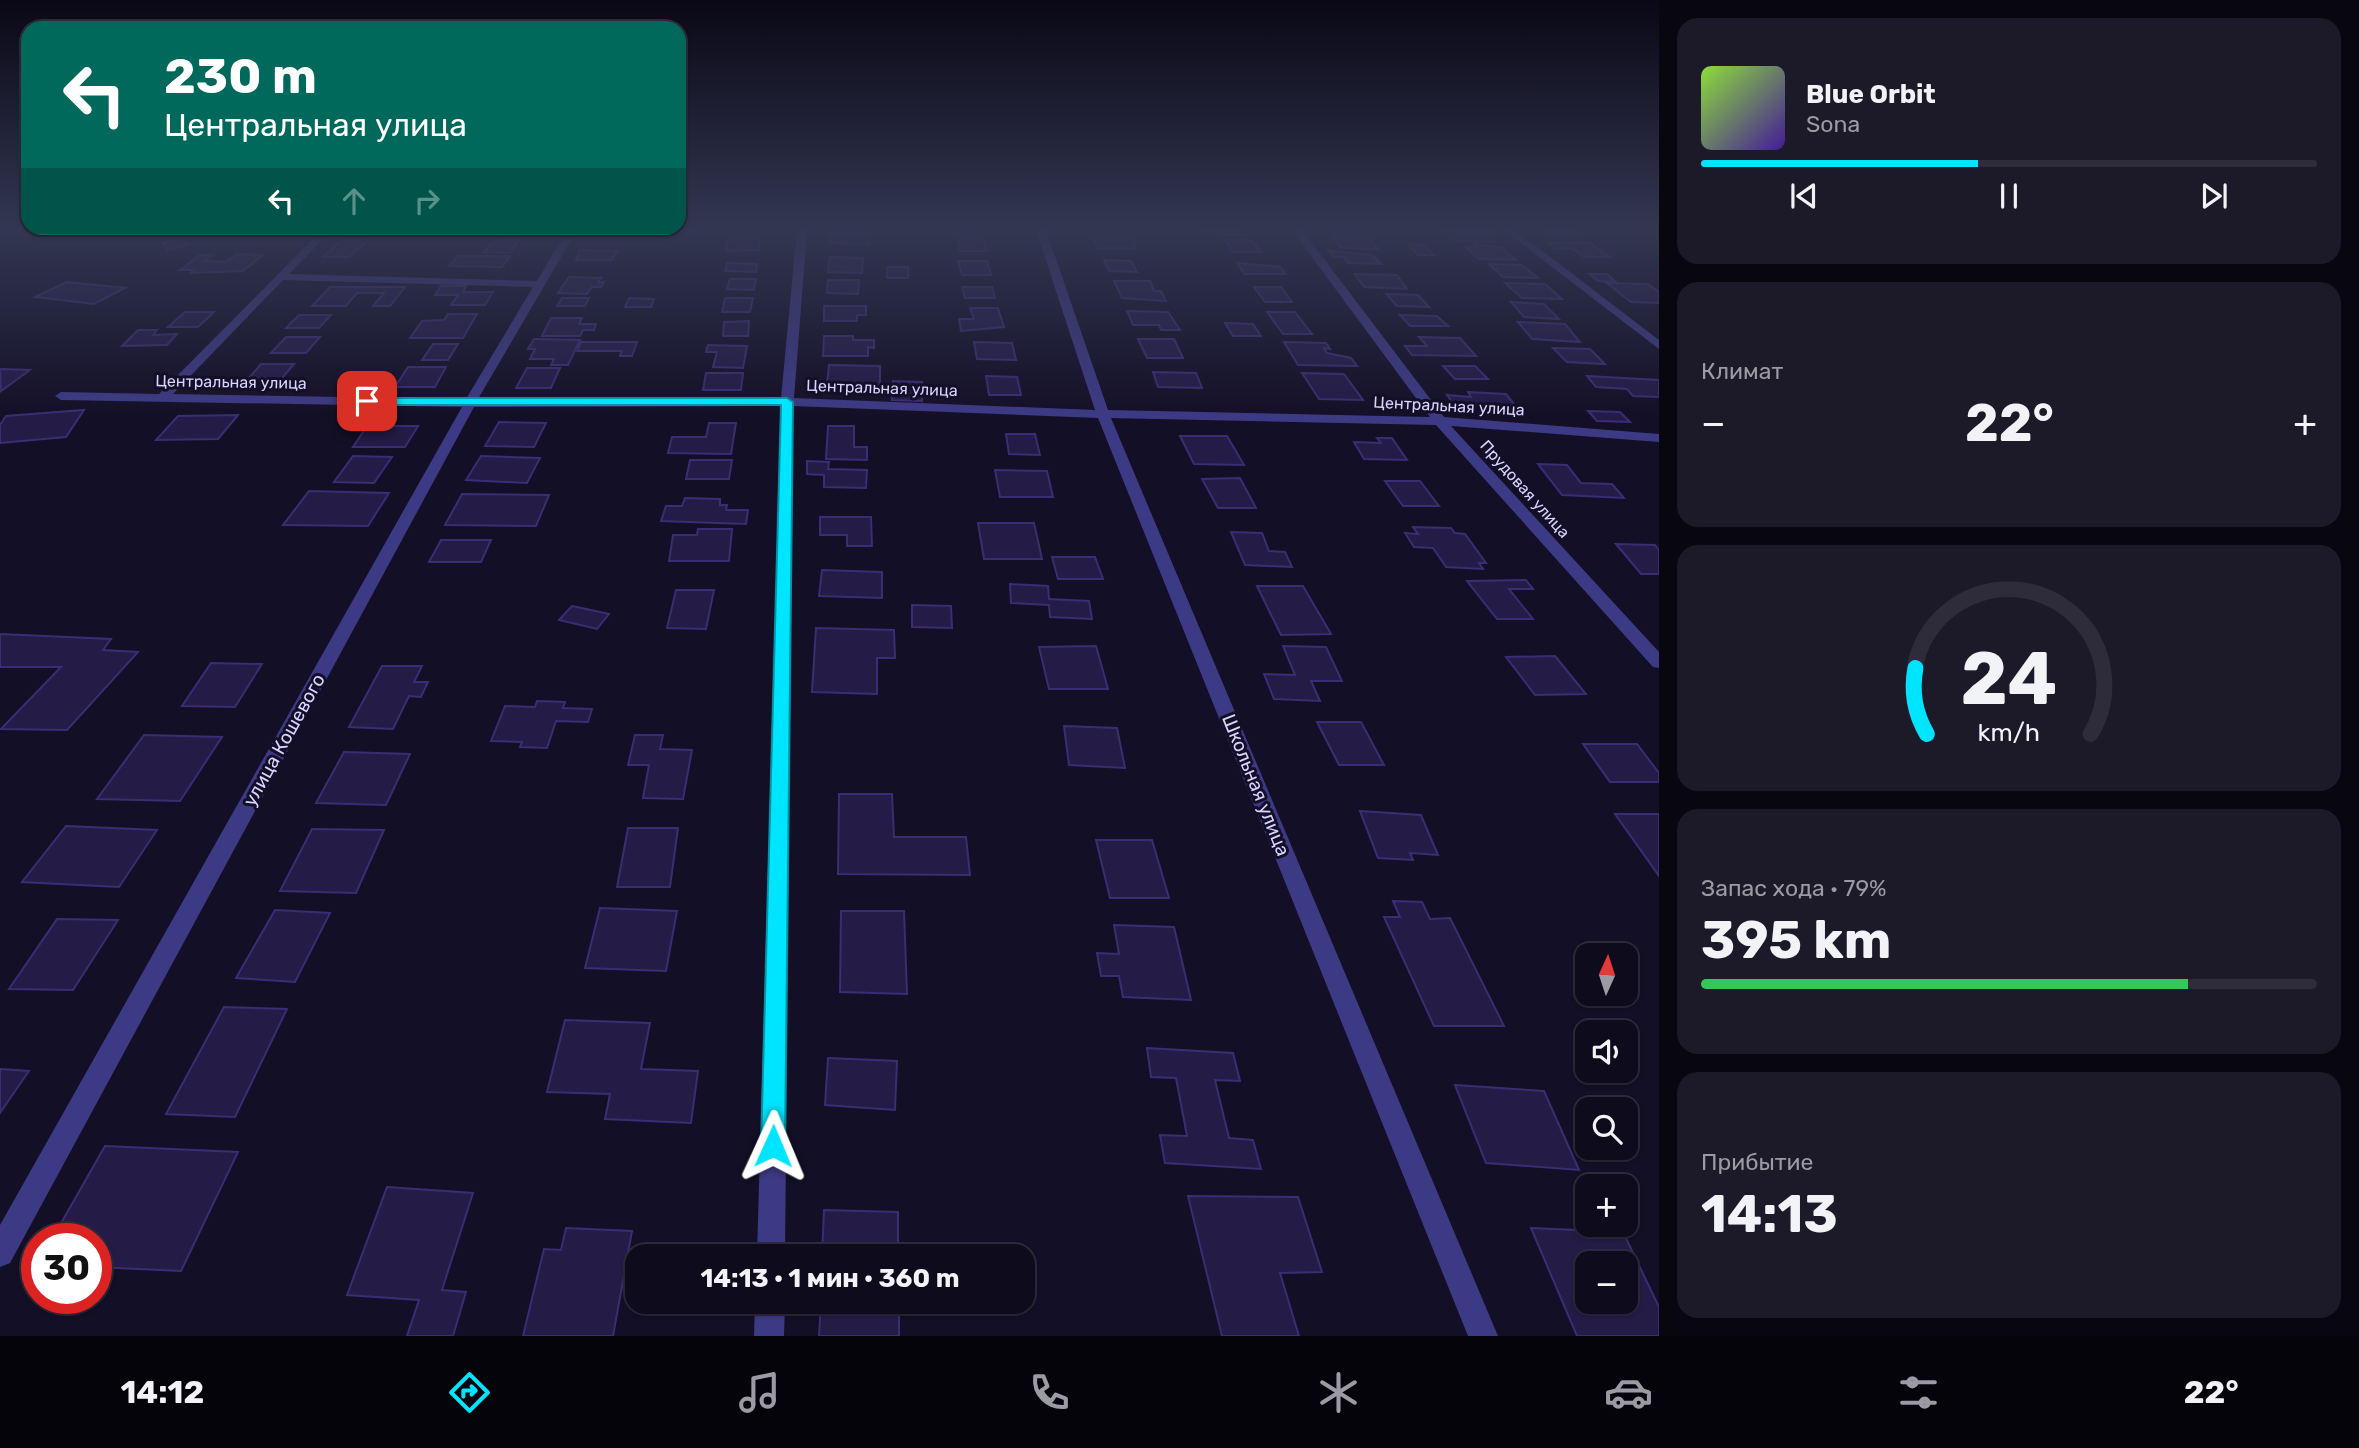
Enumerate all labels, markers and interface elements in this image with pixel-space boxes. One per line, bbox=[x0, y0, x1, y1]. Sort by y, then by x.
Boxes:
text: 230 m bbox=[164, 47, 317, 105]
icon: left bbox=[49, 49, 140, 140]
text: Blue Orbit bbox=[1806, 79, 1936, 110]
text: Центральная улица bbox=[164, 106, 467, 144]
text: Sona bbox=[1806, 110, 1860, 138]
icon: previous bbox=[1785, 177, 1823, 215]
icon: pause bbox=[1990, 177, 2028, 215]
icon: next bbox=[2195, 177, 2233, 215]
icon: left bbox=[262, 182, 300, 220]
icon: ahead bbox=[335, 182, 373, 220]
icon: right bbox=[408, 182, 446, 220]
text: Климат bbox=[1701, 357, 1783, 385]
street label: Центральная улица bbox=[155, 371, 307, 393]
pin bbox=[337, 371, 397, 431]
street label: Центральная улица bbox=[806, 376, 958, 400]
icon: arrive bbox=[348, 382, 386, 420]
text: 22° bbox=[1965, 392, 2054, 454]
street label: Центральная улица bbox=[1373, 393, 1525, 419]
text: − bbox=[1701, 400, 1726, 446]
text: + bbox=[2293, 400, 2317, 446]
street label: Прудовая улица bbox=[1476, 436, 1574, 542]
text: 24 bbox=[1961, 636, 2057, 722]
street label: улица Кошевого bbox=[238, 670, 330, 810]
street label: Школьная улица bbox=[1217, 711, 1295, 859]
text: km/h bbox=[1978, 718, 2040, 747]
text: Запас хода · 79% bbox=[1701, 874, 1887, 902]
text: 395 km bbox=[1701, 909, 1891, 971]
north arrow bbox=[1575, 943, 1638, 1006]
map controls bbox=[1575, 943, 1638, 1314]
button: sound bbox=[1575, 1020, 1638, 1083]
button: search bbox=[1575, 1097, 1638, 1160]
position arrow bbox=[736, 1109, 810, 1183]
text: Прибытие bbox=[1701, 1148, 1813, 1176]
button: + bbox=[1575, 1174, 1638, 1237]
text: 14:13 bbox=[1701, 1183, 1838, 1245]
speed limit sign: 30 bbox=[21, 1223, 112, 1314]
button: − bbox=[1575, 1251, 1638, 1314]
text: 14:13 · 1 мин · 360 m bbox=[700, 1263, 960, 1294]
icon: directions bbox=[445, 1368, 494, 1417]
icon: music bbox=[735, 1368, 784, 1417]
icon: phone bbox=[1025, 1368, 1074, 1417]
icon: climate bbox=[1314, 1368, 1363, 1417]
icon: car bbox=[1604, 1368, 1653, 1417]
icon: filters bbox=[1894, 1368, 1943, 1417]
text: 14:12 bbox=[120, 1373, 204, 1411]
text: 22° bbox=[2184, 1373, 2239, 1411]

